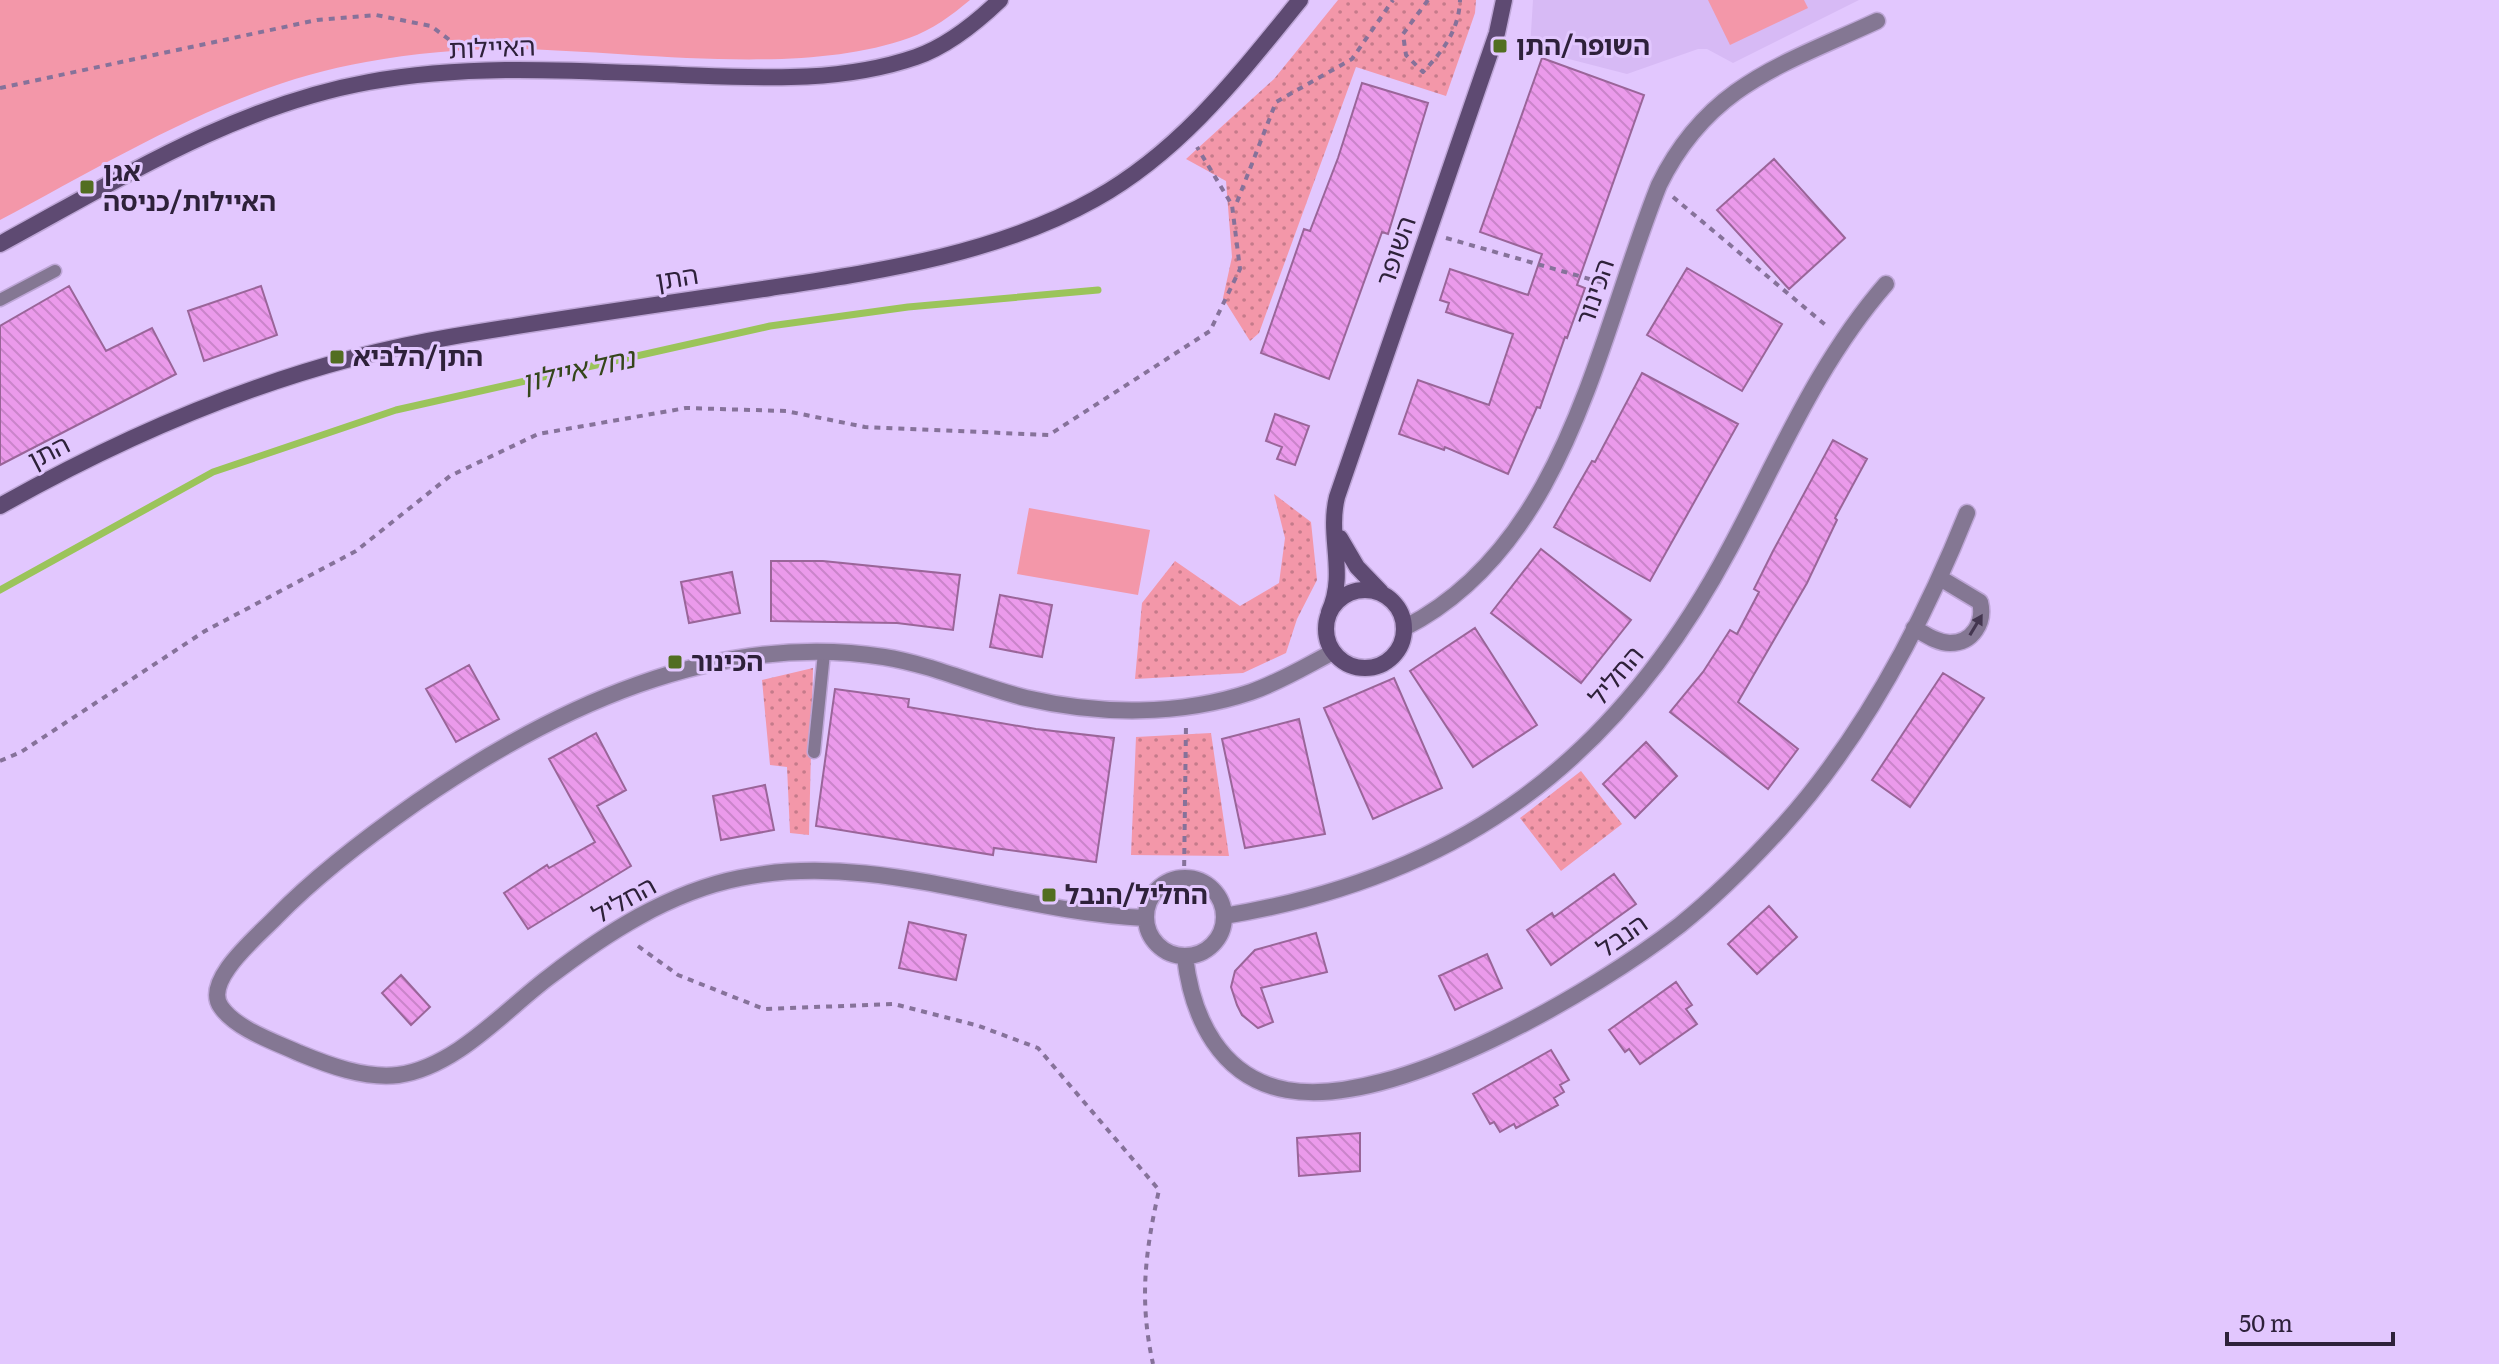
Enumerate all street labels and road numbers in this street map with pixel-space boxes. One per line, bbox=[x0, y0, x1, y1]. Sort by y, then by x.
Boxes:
street label: האיילות bbox=[448, 24, 536, 67]
street label: השופר bbox=[1364, 210, 1424, 290]
street label: התן bbox=[652, 253, 701, 298]
street label: הכינור bbox=[1563, 253, 1622, 330]
street label: התן bbox=[20, 423, 76, 477]
street label: החליל bbox=[1577, 636, 1651, 713]
street label: החליל bbox=[583, 864, 662, 931]
street label: הנבל bbox=[1587, 902, 1654, 966]

